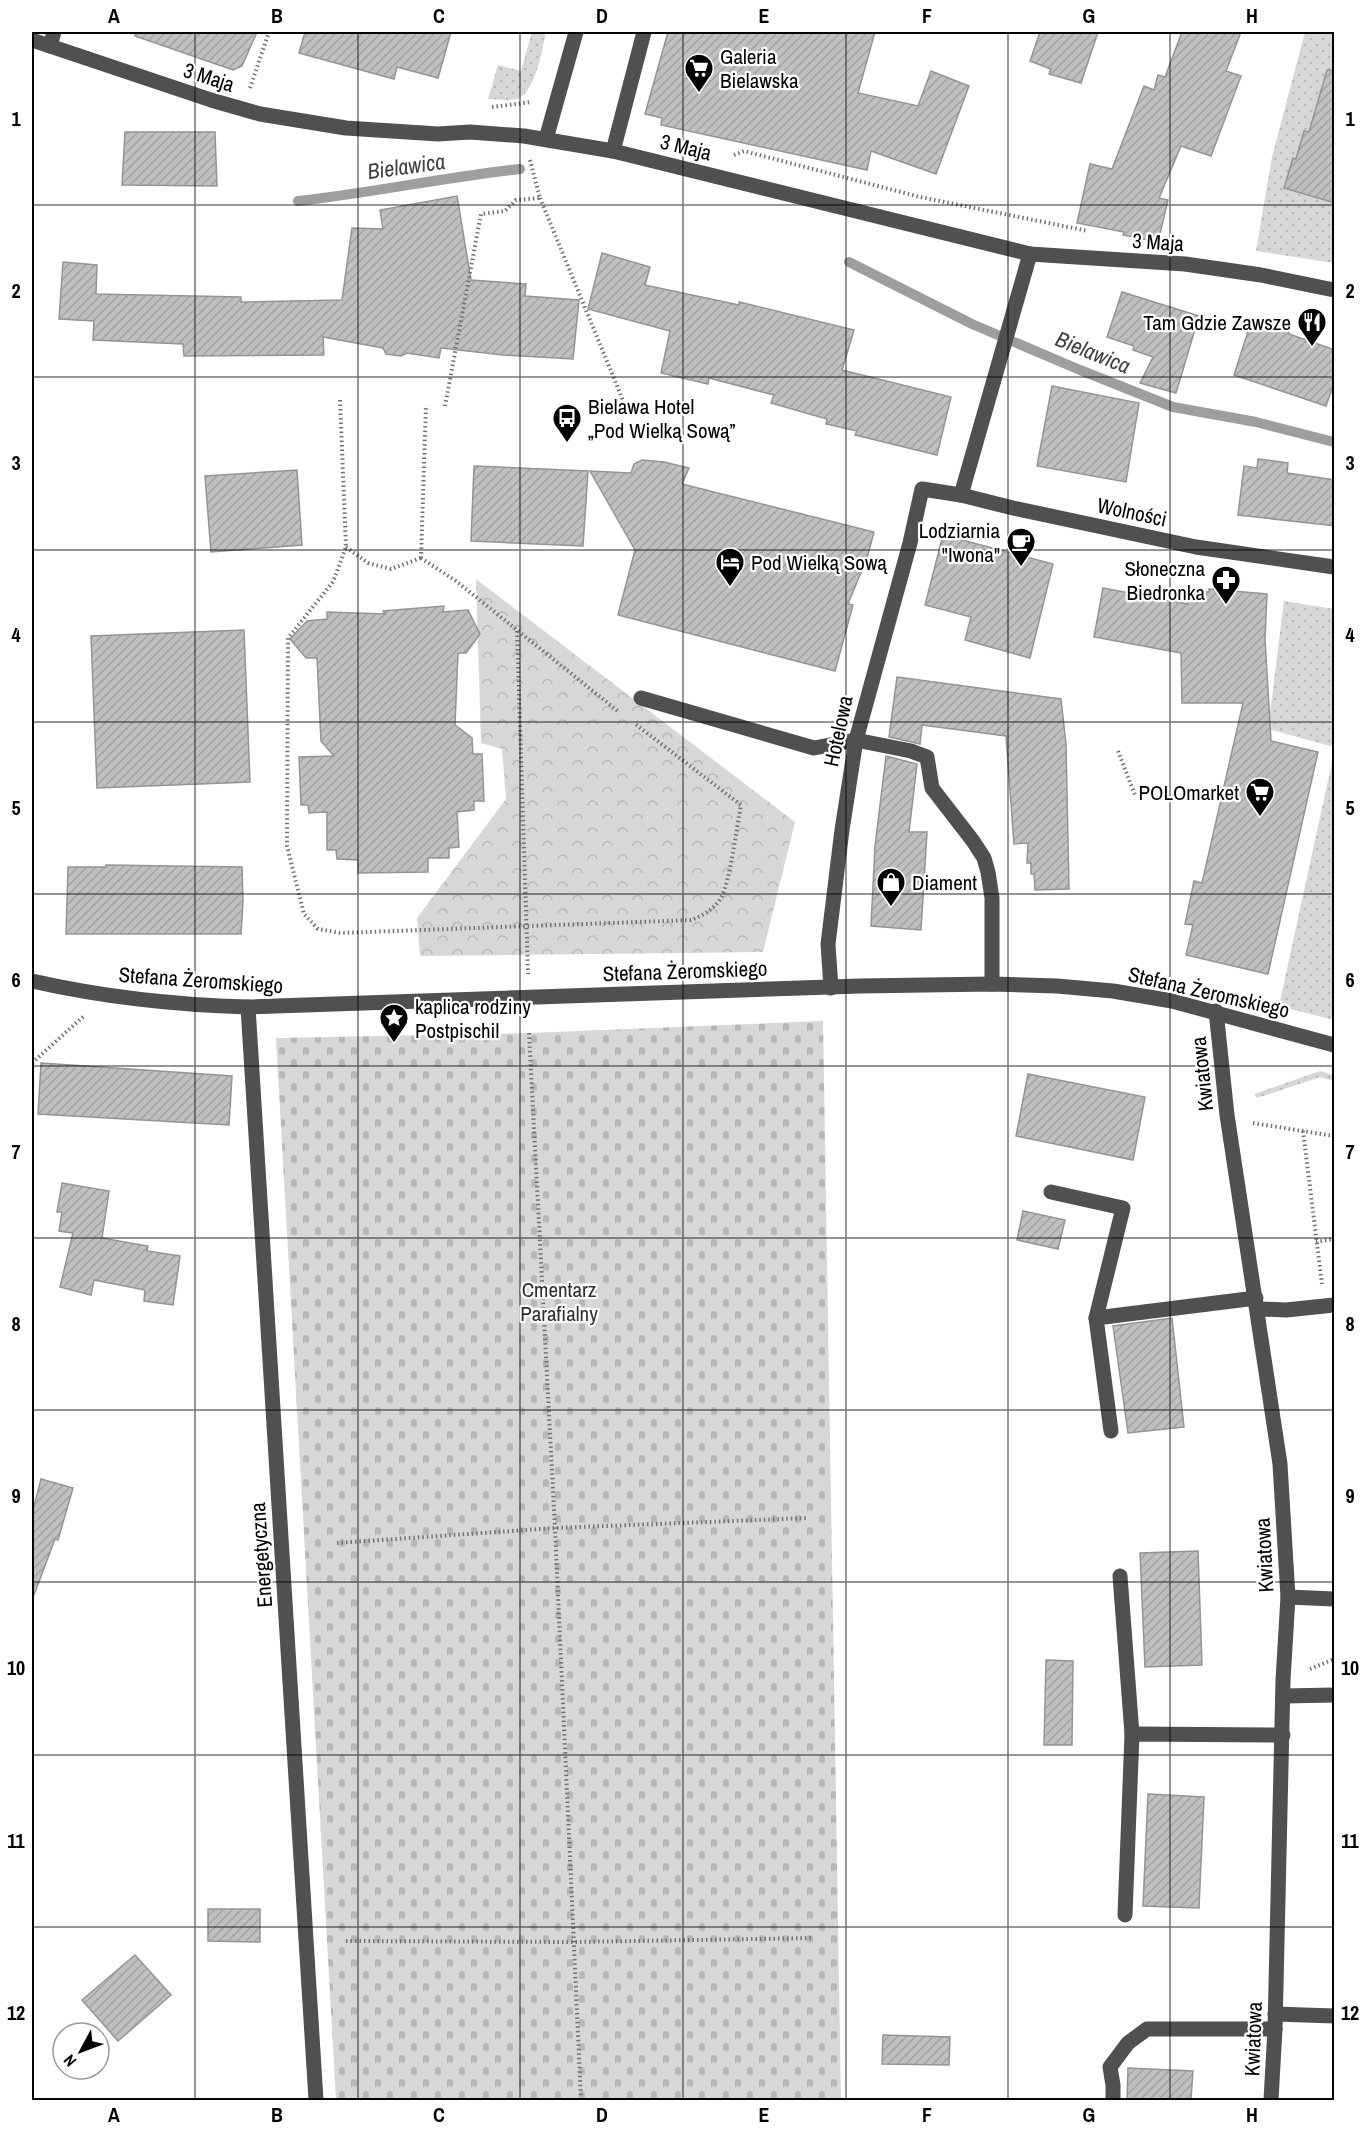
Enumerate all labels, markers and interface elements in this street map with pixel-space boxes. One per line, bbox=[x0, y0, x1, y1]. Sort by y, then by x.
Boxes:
text: A bbox=[108, 2, 120, 29]
text: B bbox=[271, 2, 283, 29]
text: C bbox=[433, 2, 445, 29]
text: D bbox=[596, 2, 608, 29]
text: E bbox=[759, 2, 770, 29]
text: F bbox=[922, 2, 932, 29]
text: G bbox=[1083, 2, 1095, 29]
text: H bbox=[1246, 2, 1258, 29]
place label: Galeria Bielawska bbox=[720, 42, 799, 95]
supermarket icon: Galeria Bielawska bbox=[683, 52, 715, 94]
street label: 3 Maja bbox=[180, 55, 238, 99]
text: 1 bbox=[11, 105, 21, 132]
text: 1 bbox=[1345, 105, 1355, 132]
street label: 3 Maja bbox=[657, 127, 715, 167]
water label: Bielawica bbox=[365, 146, 447, 186]
street label: 3 Maja bbox=[1131, 226, 1185, 258]
text: 2 bbox=[11, 277, 21, 304]
text: 2 bbox=[1345, 277, 1355, 304]
restaurant icon: Tam Gdzie Zawsze bbox=[1296, 306, 1328, 348]
place label: Tam Gdzie Zawsze bbox=[1143, 308, 1291, 337]
water label: Bielawica bbox=[1051, 323, 1135, 381]
place label: Bielawa Hotel „Pod Wielką Sową” bbox=[588, 392, 736, 445]
bus stop icon: Bielawa Hotel „Pod Wielką Sową” bbox=[551, 402, 583, 444]
text: 3 bbox=[11, 449, 21, 476]
text: 3 bbox=[1345, 449, 1355, 476]
street label: Wolności bbox=[1094, 490, 1170, 534]
place label: Lodziarnia "Iwona" bbox=[919, 516, 1000, 569]
cafe icon: Lodziarnia "Iwona" bbox=[1005, 526, 1037, 568]
hotel icon: Pod Wielką Sową bbox=[714, 546, 746, 588]
place label: Pod Wielką Sową bbox=[751, 548, 888, 577]
place label: Słoneczna Biedronka bbox=[1125, 554, 1205, 607]
pharmacy icon: Słoneczna Biedronka bbox=[1210, 564, 1242, 606]
text: 4 bbox=[11, 621, 21, 648]
text: 4 bbox=[1345, 621, 1355, 648]
street label: Hotelowa bbox=[816, 692, 860, 769]
supermarket icon: POLOmarket bbox=[1244, 776, 1276, 818]
place label: POLOmarket bbox=[1139, 778, 1239, 807]
text: 5 bbox=[11, 794, 21, 821]
text: 5 bbox=[1345, 794, 1355, 821]
shop icon: Diament bbox=[875, 866, 907, 908]
place label: Diament bbox=[912, 868, 977, 897]
street label: Stefana Żeromskiego bbox=[602, 954, 768, 988]
street label: Stefana Żeromskiego bbox=[1126, 959, 1292, 1025]
street label: Stefana Żeromskiego bbox=[118, 960, 284, 1000]
text: 6 bbox=[11, 966, 21, 993]
text: 6 bbox=[1345, 966, 1355, 993]
place label: kaplica rodziny Postpischil bbox=[415, 992, 531, 1045]
place icon: kaplica rodziny Postpischil bbox=[378, 1002, 410, 1044]
street label: Kwiatowa bbox=[1184, 1035, 1220, 1113]
text: 7 bbox=[11, 1138, 21, 1165]
text: 7 bbox=[1345, 1138, 1355, 1165]
park label: Cmentarz Parafialny bbox=[520, 1275, 598, 1328]
text: 8 bbox=[11, 1310, 21, 1337]
text: 8 bbox=[1345, 1310, 1355, 1337]
text: 9 bbox=[11, 1482, 21, 1509]
text: 9 bbox=[1345, 1482, 1355, 1509]
street label: Energetyczna bbox=[243, 1501, 279, 1609]
street label: Kwiatowa bbox=[1248, 1517, 1280, 1593]
text: 10 bbox=[7, 1654, 25, 1681]
text: 10 bbox=[1341, 1654, 1359, 1681]
text: 11 bbox=[7, 1827, 26, 1854]
text: 11 bbox=[1341, 1827, 1360, 1854]
text: 12 bbox=[7, 1999, 25, 2026]
text: 12 bbox=[1341, 1999, 1359, 2026]
street label: Kwiatowa bbox=[1237, 2001, 1269, 2077]
north arrow bbox=[51, 2021, 111, 2081]
text: N bbox=[58, 2050, 81, 2072]
text: A bbox=[108, 2101, 120, 2128]
text: B bbox=[271, 2101, 283, 2128]
text: C bbox=[433, 2101, 445, 2128]
text: D bbox=[596, 2101, 608, 2128]
text: E bbox=[759, 2101, 770, 2128]
text: F bbox=[922, 2101, 932, 2128]
text: G bbox=[1083, 2101, 1095, 2128]
text: H bbox=[1246, 2101, 1258, 2128]

